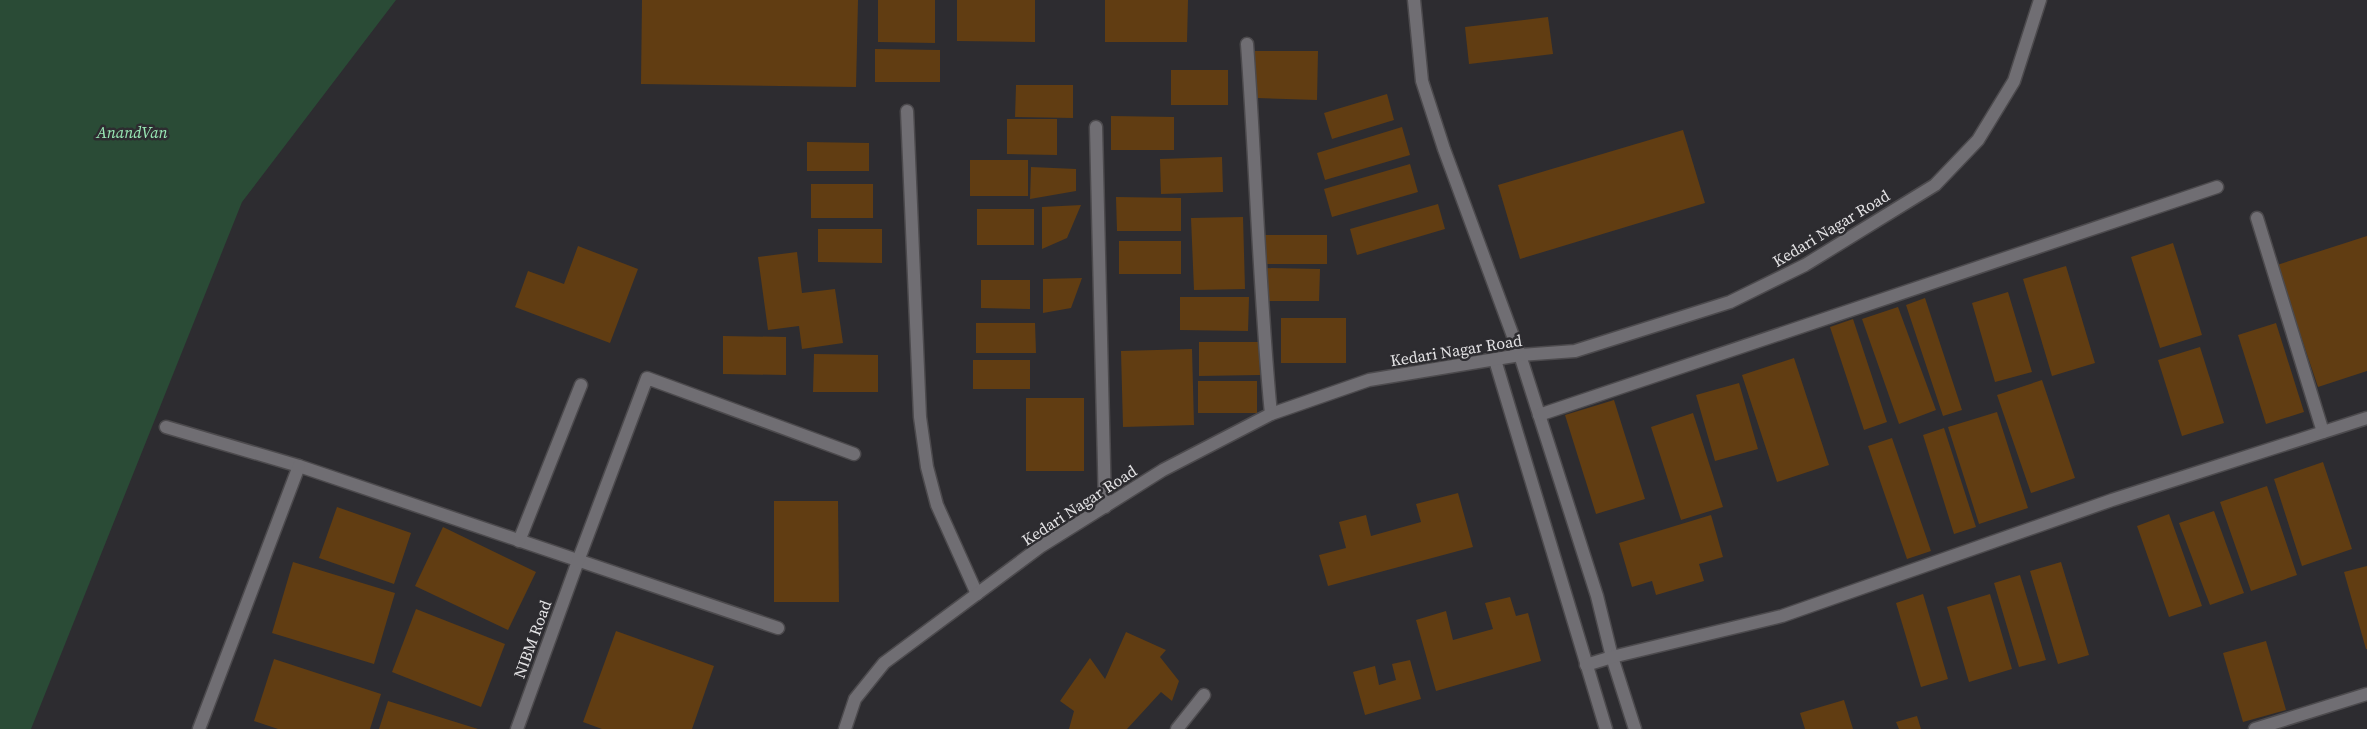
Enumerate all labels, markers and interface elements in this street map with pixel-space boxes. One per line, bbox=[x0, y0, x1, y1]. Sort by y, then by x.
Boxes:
park label: AnandVan bbox=[95, 121, 168, 143]
street label: Kedari Nagar Road bbox=[1768, 184, 1894, 272]
street label: Kedari Nagar Road bbox=[1389, 329, 1523, 371]
street label: Kedari Nagar Road bbox=[1017, 460, 1141, 550]
street label: NIBM Road bbox=[508, 597, 556, 681]

